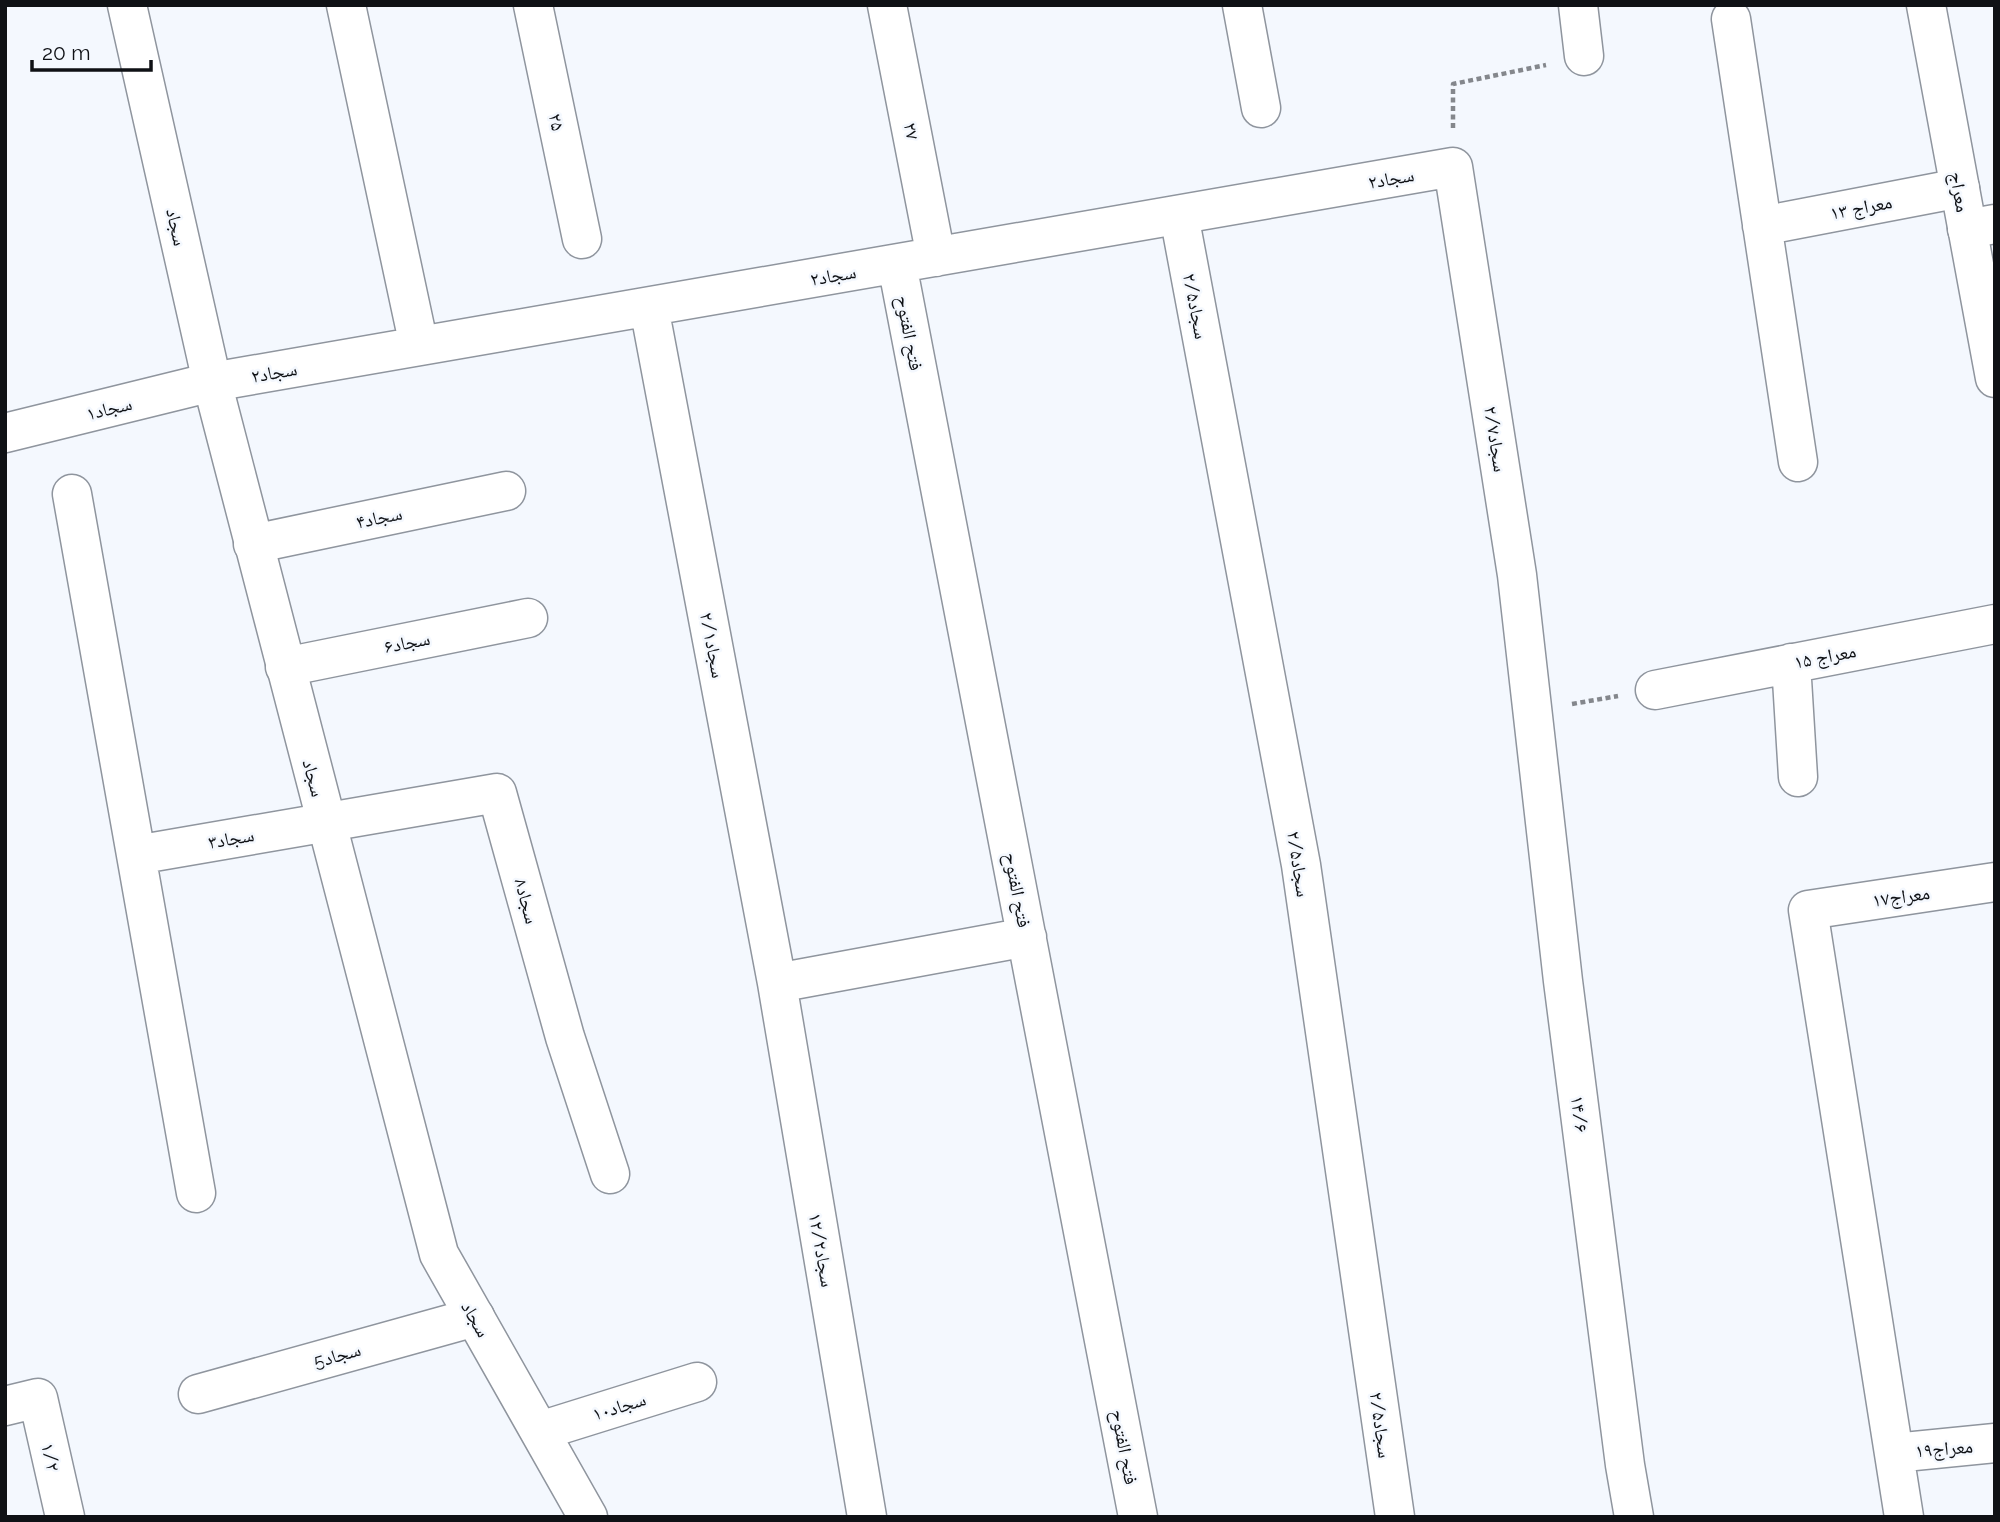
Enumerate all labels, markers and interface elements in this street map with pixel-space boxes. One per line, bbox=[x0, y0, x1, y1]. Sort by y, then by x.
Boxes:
scale bar bbox=[32, 28, 150, 72]
text: 20 m bbox=[42, 40, 90, 65]
street label: ۲۵ bbox=[544, 111, 570, 133]
street label: ۲۷ bbox=[900, 121, 925, 142]
street label: ۲سجاد bbox=[1366, 163, 1416, 193]
street label: معراج bbox=[1945, 170, 1974, 214]
street label: معراج ۱۳ bbox=[1828, 190, 1894, 225]
street label: سجاد bbox=[162, 206, 192, 248]
street label: ۲سجاد bbox=[808, 260, 858, 290]
street label: ۲/۵سجاد bbox=[1179, 271, 1213, 341]
street label: فتح الفتوح bbox=[890, 294, 928, 373]
street label: ۲سجاد bbox=[249, 357, 299, 387]
street label: ۱سجاد bbox=[84, 392, 134, 424]
street label: سجاد۲/۷ bbox=[1480, 404, 1512, 474]
street label: ۴سجاد bbox=[354, 501, 404, 533]
street label: ۲/۱سجاد bbox=[696, 610, 730, 680]
street label: ۶سجاد bbox=[382, 627, 432, 657]
street label: معراج ۱۵ bbox=[1792, 639, 1858, 674]
street label: سجاد bbox=[298, 757, 330, 799]
street label: ۳سجاد bbox=[206, 823, 256, 853]
street label: ۲/۵سجاد bbox=[1283, 829, 1315, 899]
street label: فتح الفتوح bbox=[998, 851, 1036, 930]
street label: ۸سجاد bbox=[510, 876, 544, 926]
street label: معراج۱۷ bbox=[1871, 881, 1931, 912]
street label: ۱۴/۶ bbox=[1567, 1094, 1593, 1134]
street label: ۱۲/۲سجاد bbox=[805, 1211, 839, 1289]
street label: سجاد bbox=[457, 1297, 495, 1341]
street label: 5سجاد bbox=[311, 1338, 363, 1372]
street label: ۱۰سجاد bbox=[590, 1387, 649, 1425]
street label: ۲/۵سجاد bbox=[1365, 1391, 1397, 1459]
street label: فتح الفتوح bbox=[1105, 1408, 1143, 1487]
street label: معراج۱۹ bbox=[1914, 1435, 1974, 1462]
street label: ۱/۲ bbox=[37, 1441, 65, 1473]

